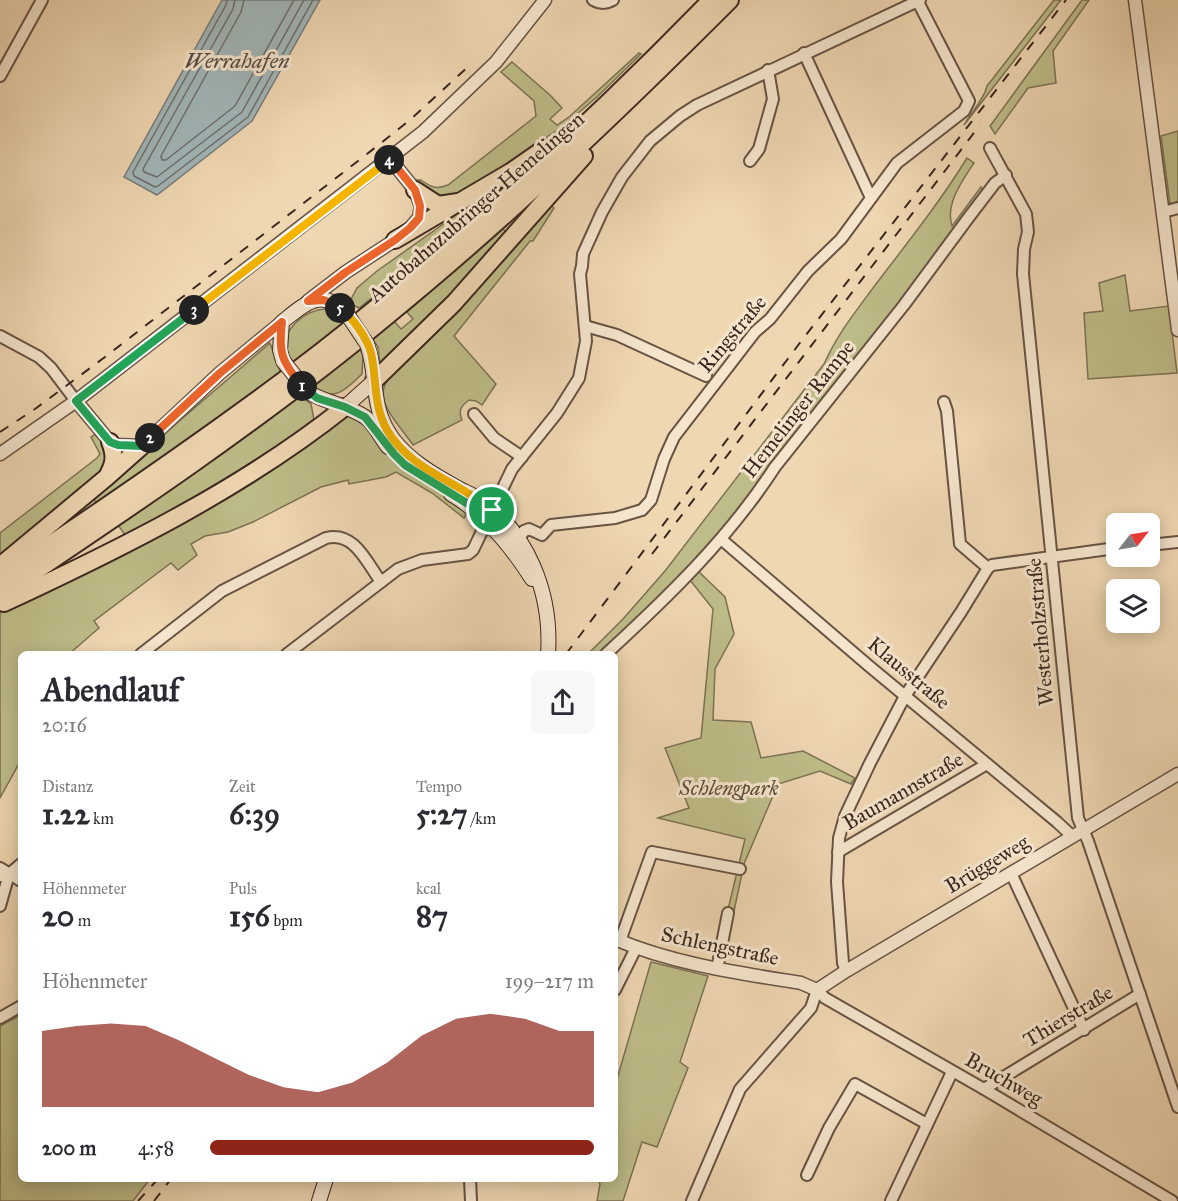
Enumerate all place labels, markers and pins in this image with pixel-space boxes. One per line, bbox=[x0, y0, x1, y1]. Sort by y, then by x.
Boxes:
pin: 4 bbox=[374, 145, 404, 175]
pin: 5 bbox=[325, 293, 355, 323]
pin: 3 bbox=[179, 295, 209, 325]
pin: 1 bbox=[287, 371, 317, 401]
pin: 2 bbox=[135, 423, 165, 453]
pin bbox=[466, 484, 517, 535]

